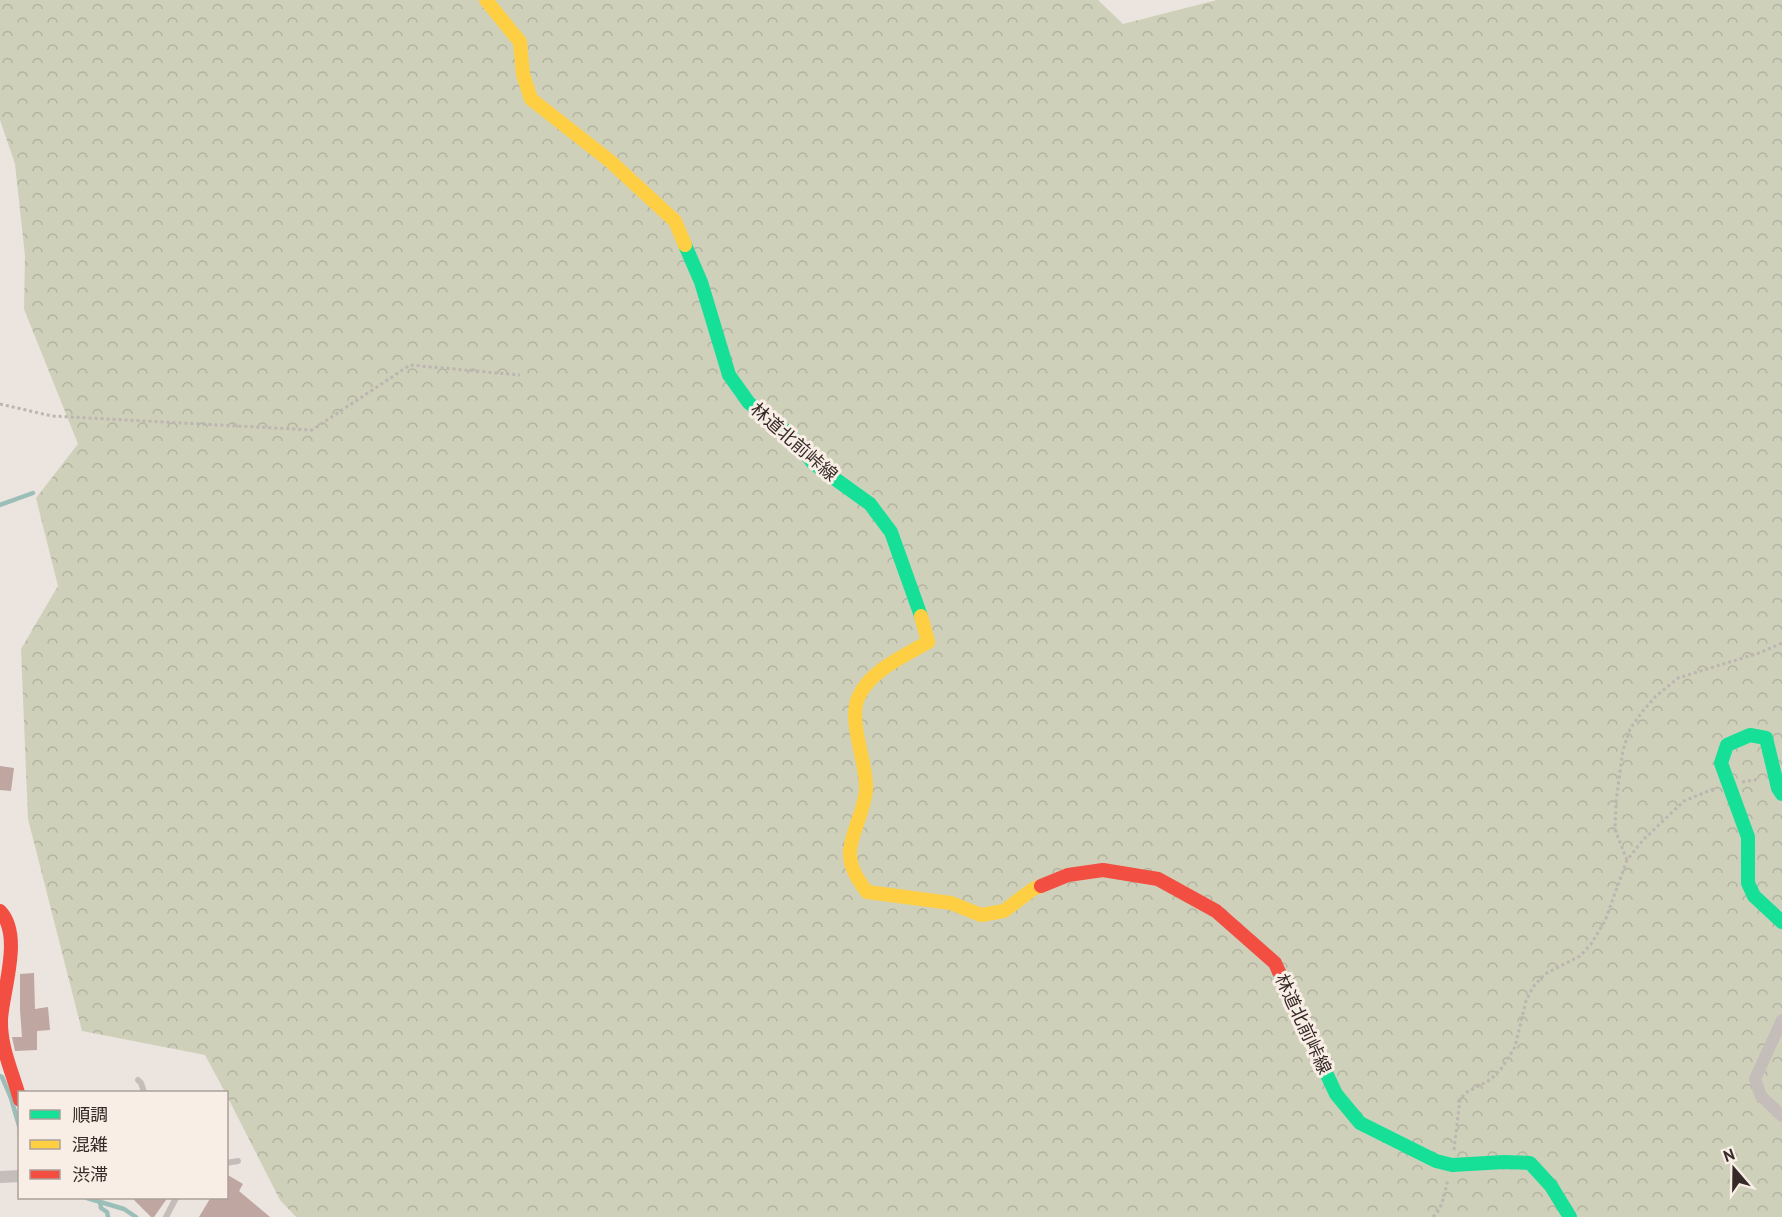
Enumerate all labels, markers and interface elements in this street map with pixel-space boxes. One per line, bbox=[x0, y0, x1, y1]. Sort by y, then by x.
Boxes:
street label: 林道北前峠線 bbox=[746, 398, 843, 486]
street label: 林道北前峠線 bbox=[1270, 970, 1337, 1078]
legend bbox=[18, 1091, 228, 1199]
text: 順調 bbox=[72, 1103, 108, 1126]
text: 混雑 bbox=[72, 1133, 108, 1156]
north arrow bbox=[1704, 1139, 1764, 1199]
text: N bbox=[1721, 1144, 1737, 1166]
text: 渋滞 bbox=[72, 1163, 108, 1186]

